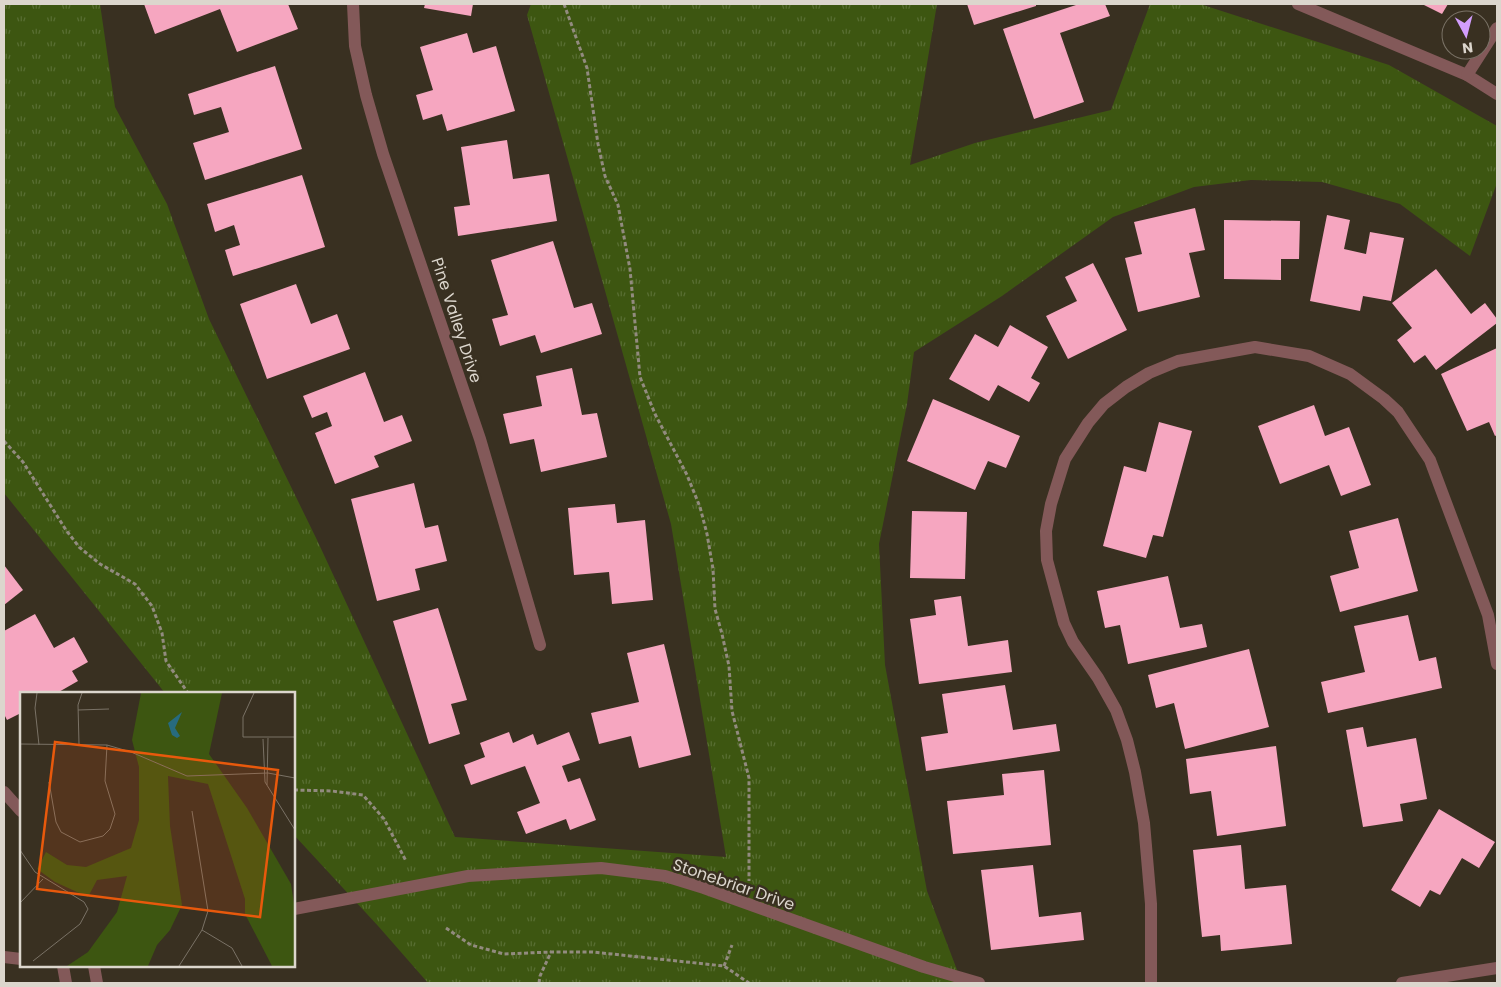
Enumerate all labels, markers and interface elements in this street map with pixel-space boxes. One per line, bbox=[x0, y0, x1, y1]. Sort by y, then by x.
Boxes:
north arrow bbox=[1441, 10, 1491, 60]
text: N bbox=[1461, 37, 1474, 58]
street label: Pine Valley Drive bbox=[425, 255, 488, 386]
inset map bbox=[20, 692, 295, 967]
street label: Stonebriar Drive bbox=[670, 853, 798, 916]

